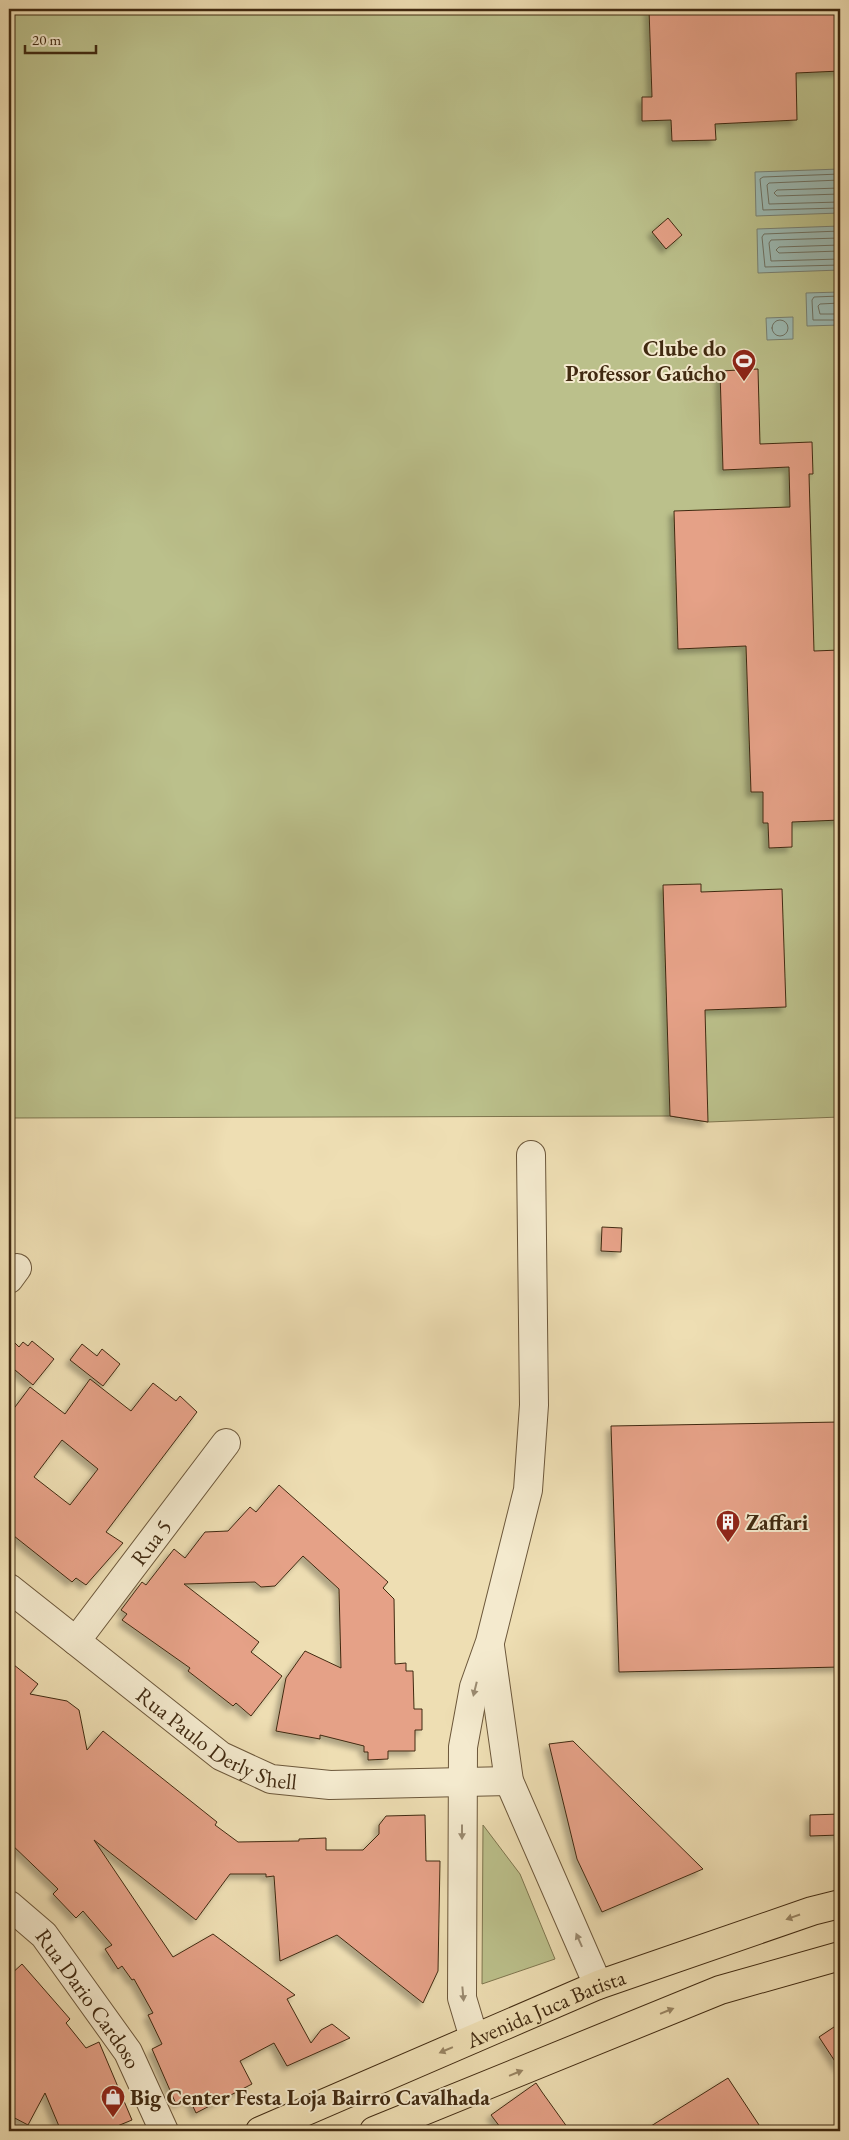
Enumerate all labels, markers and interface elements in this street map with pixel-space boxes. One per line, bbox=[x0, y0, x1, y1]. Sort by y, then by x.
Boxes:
scale bar bbox=[25, 22, 96, 54]
text: 20 m bbox=[32, 30, 61, 49]
place label: Clube do Professor Gaúcho bbox=[565, 334, 726, 388]
sports icon: Clube do Professor Gaúcho bbox=[731, 348, 757, 382]
place label: Zaffari bbox=[746, 1508, 809, 1537]
building icon: Zaffari bbox=[715, 1509, 741, 1543]
street label: Rua 5 bbox=[124, 1513, 178, 1571]
street label: Rua Paulo Derly Shell bbox=[130, 1680, 298, 1796]
one-way arrow bbox=[470, 1681, 478, 1696]
one-way arrow bbox=[458, 1824, 466, 1840]
one-way arrow bbox=[786, 1914, 801, 1921]
street label: Rua Dario Cardoso bbox=[29, 1923, 148, 2073]
one-way arrow bbox=[574, 1933, 582, 1947]
street label: Avenida Juca Batista bbox=[461, 1962, 629, 2055]
one-way arrow bbox=[459, 1987, 467, 2003]
one-way arrow bbox=[659, 2007, 674, 2015]
one-way arrow bbox=[439, 2047, 453, 2055]
one-way arrow bbox=[509, 2068, 523, 2076]
place label: Big Center Festa Loja Bairro Cavalhada bbox=[130, 2083, 490, 2112]
shop icon: Big Center Festa Loja Bairro Cavalhada bbox=[100, 2084, 126, 2118]

